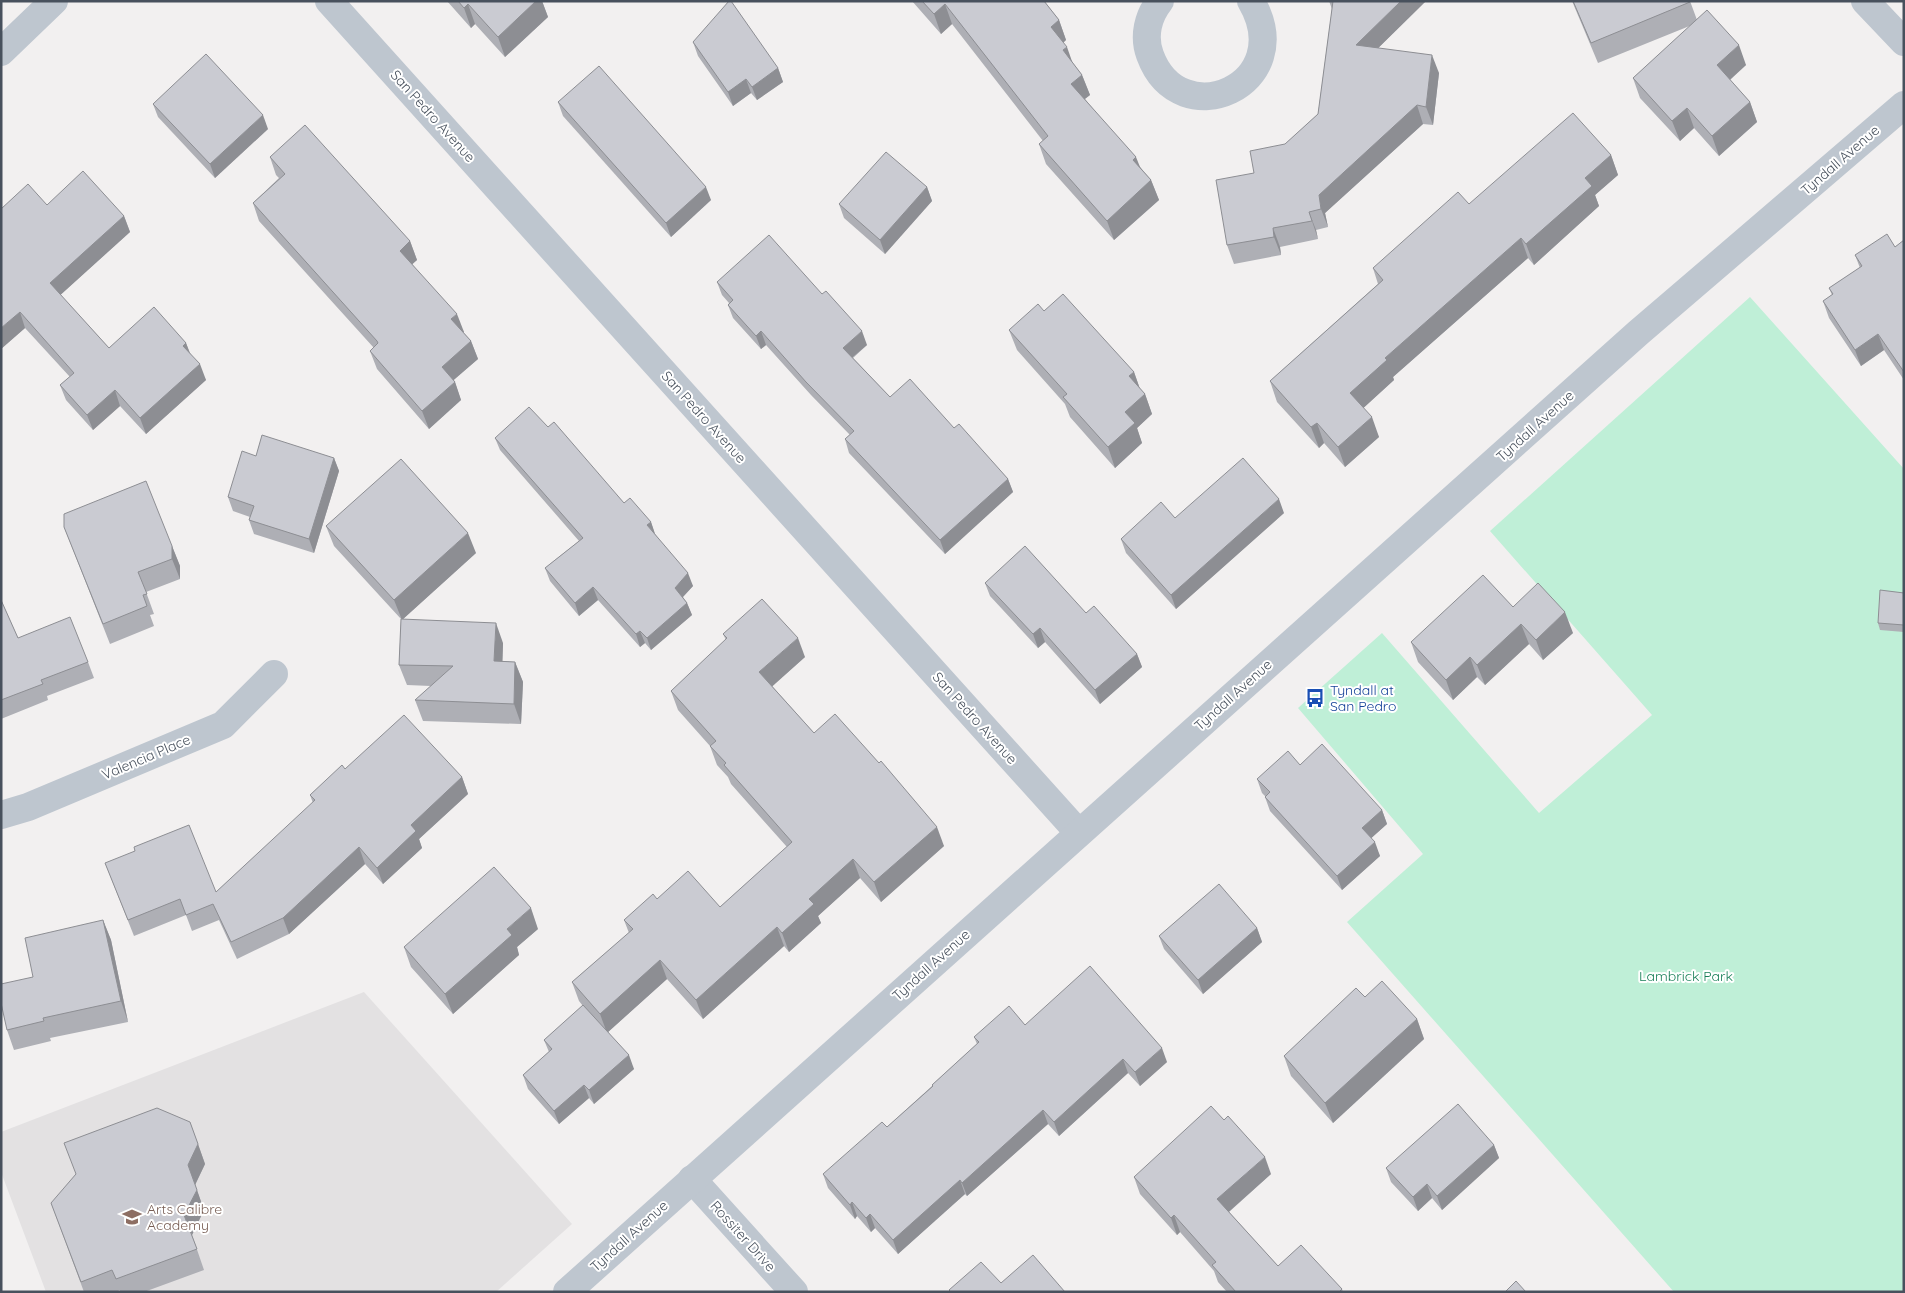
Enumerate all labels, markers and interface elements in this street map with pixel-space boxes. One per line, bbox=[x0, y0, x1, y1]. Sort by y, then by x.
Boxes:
street label: San Pedro Avenue bbox=[387, 66, 479, 166]
street label: Tyndall Avenue bbox=[1797, 121, 1883, 199]
street label: San Pedro Avenue bbox=[658, 367, 750, 467]
street label: Tyndall Avenue bbox=[1492, 386, 1578, 466]
street label: Tyndall Avenue bbox=[1190, 655, 1276, 735]
street label: San Pedro Avenue bbox=[929, 668, 1021, 768]
place label: Tyndall at San Pedro bbox=[1330, 681, 1396, 715]
bus stop icon: Tyndall at San Pedro bbox=[1304, 687, 1326, 709]
street label: Valencia Place bbox=[99, 730, 193, 784]
street label: Tyndall Avenue bbox=[888, 925, 974, 1005]
park label: Lambrick Park bbox=[1639, 967, 1733, 985]
street label: Tyndall Avenue bbox=[586, 1196, 672, 1276]
street label: Rossiter Drive bbox=[706, 1197, 780, 1275]
place label: Arts Calibre Academy bbox=[147, 1200, 222, 1234]
school or university icon: Arts Calibre Academy bbox=[121, 1206, 143, 1228]

